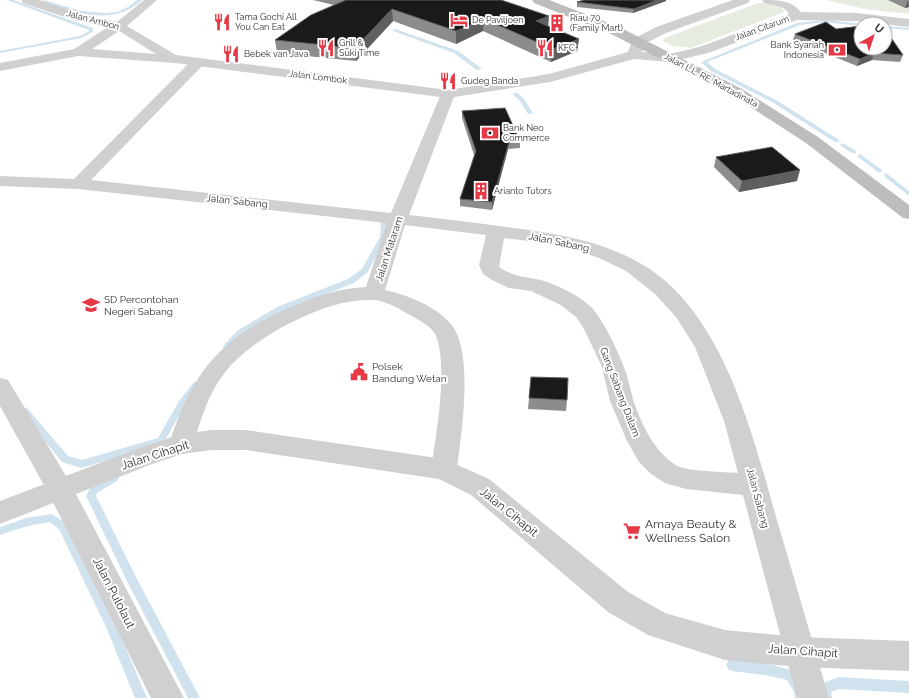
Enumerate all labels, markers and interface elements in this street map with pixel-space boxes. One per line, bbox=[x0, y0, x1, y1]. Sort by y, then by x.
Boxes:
street label: Jalan Ambon bbox=[65, 8, 121, 32]
hotel icon: De Paviljoen bbox=[449, 10, 469, 30]
restaurant icon: Tama Gochi All You Can Eat bbox=[212, 12, 232, 32]
place label: Tama Gochi All You Can Eat bbox=[235, 12, 297, 32]
building icon: Riau 70 (Family Mart) bbox=[547, 13, 567, 33]
place label: Riau 70 (Family Mart) bbox=[570, 13, 623, 33]
street label: Jalan Citarum bbox=[734, 14, 790, 42]
place label: De Paviljoen bbox=[472, 15, 523, 25]
north arrow bbox=[853, 16, 893, 56]
text: U bbox=[872, 21, 886, 36]
restaurant icon: Grill & Suki Time bbox=[316, 38, 336, 58]
place label: Grill & Suki Time bbox=[339, 38, 380, 58]
restaurant icon: KFC bbox=[535, 38, 555, 58]
place label: Bank Syariah Indonesia bbox=[771, 40, 824, 60]
bank icon: Bank Syariah Indonesia bbox=[827, 40, 847, 60]
place label: KFC bbox=[558, 43, 575, 53]
restaurant icon: Bebek van Java bbox=[221, 44, 241, 64]
place label: Bebek van Java bbox=[244, 49, 309, 59]
street label: Jalan L.L. RE. Martadinata bbox=[662, 51, 760, 109]
street label: Jalan Lombok bbox=[288, 68, 348, 86]
restaurant icon: Gudeg Banda bbox=[438, 71, 458, 91]
place label: Gudeg Banda bbox=[461, 76, 518, 86]
bank icon: Bank Neo Commerce bbox=[480, 123, 500, 143]
place label: Bank Neo Commerce bbox=[503, 123, 550, 143]
building icon: Arianto Tutors bbox=[471, 181, 491, 201]
place label: Arianto Tutors bbox=[494, 186, 552, 196]
street label: Jalan Sabang bbox=[206, 192, 268, 210]
street label: Jalan Mataram bbox=[373, 215, 405, 283]
street label: Jalan Sabang bbox=[528, 230, 590, 254]
place label: SD Percontohan Negeri Sabang bbox=[104, 294, 179, 317]
school or university icon: SD Percontohan Negeri Sabang bbox=[81, 295, 101, 315]
street label: Gang Sabang Dalam bbox=[598, 346, 642, 438]
place label: Polsek Bandung Wetan bbox=[372, 361, 447, 384]
public building icon: Polsek Bandung Wetan bbox=[349, 362, 369, 382]
street label: Jalan Cihapit bbox=[119, 437, 191, 473]
street label: Jalan Sabang bbox=[745, 467, 771, 529]
street label: Jalan Cihapit bbox=[477, 484, 541, 540]
place label: Amaya Beauty & Wellness Salon bbox=[645, 517, 736, 545]
supermarket icon: Amaya Beauty & Wellness Salon bbox=[622, 521, 642, 541]
street label: Jalan Pulolaut bbox=[90, 555, 138, 631]
street label: Jalan Cihapit bbox=[767, 642, 839, 660]

